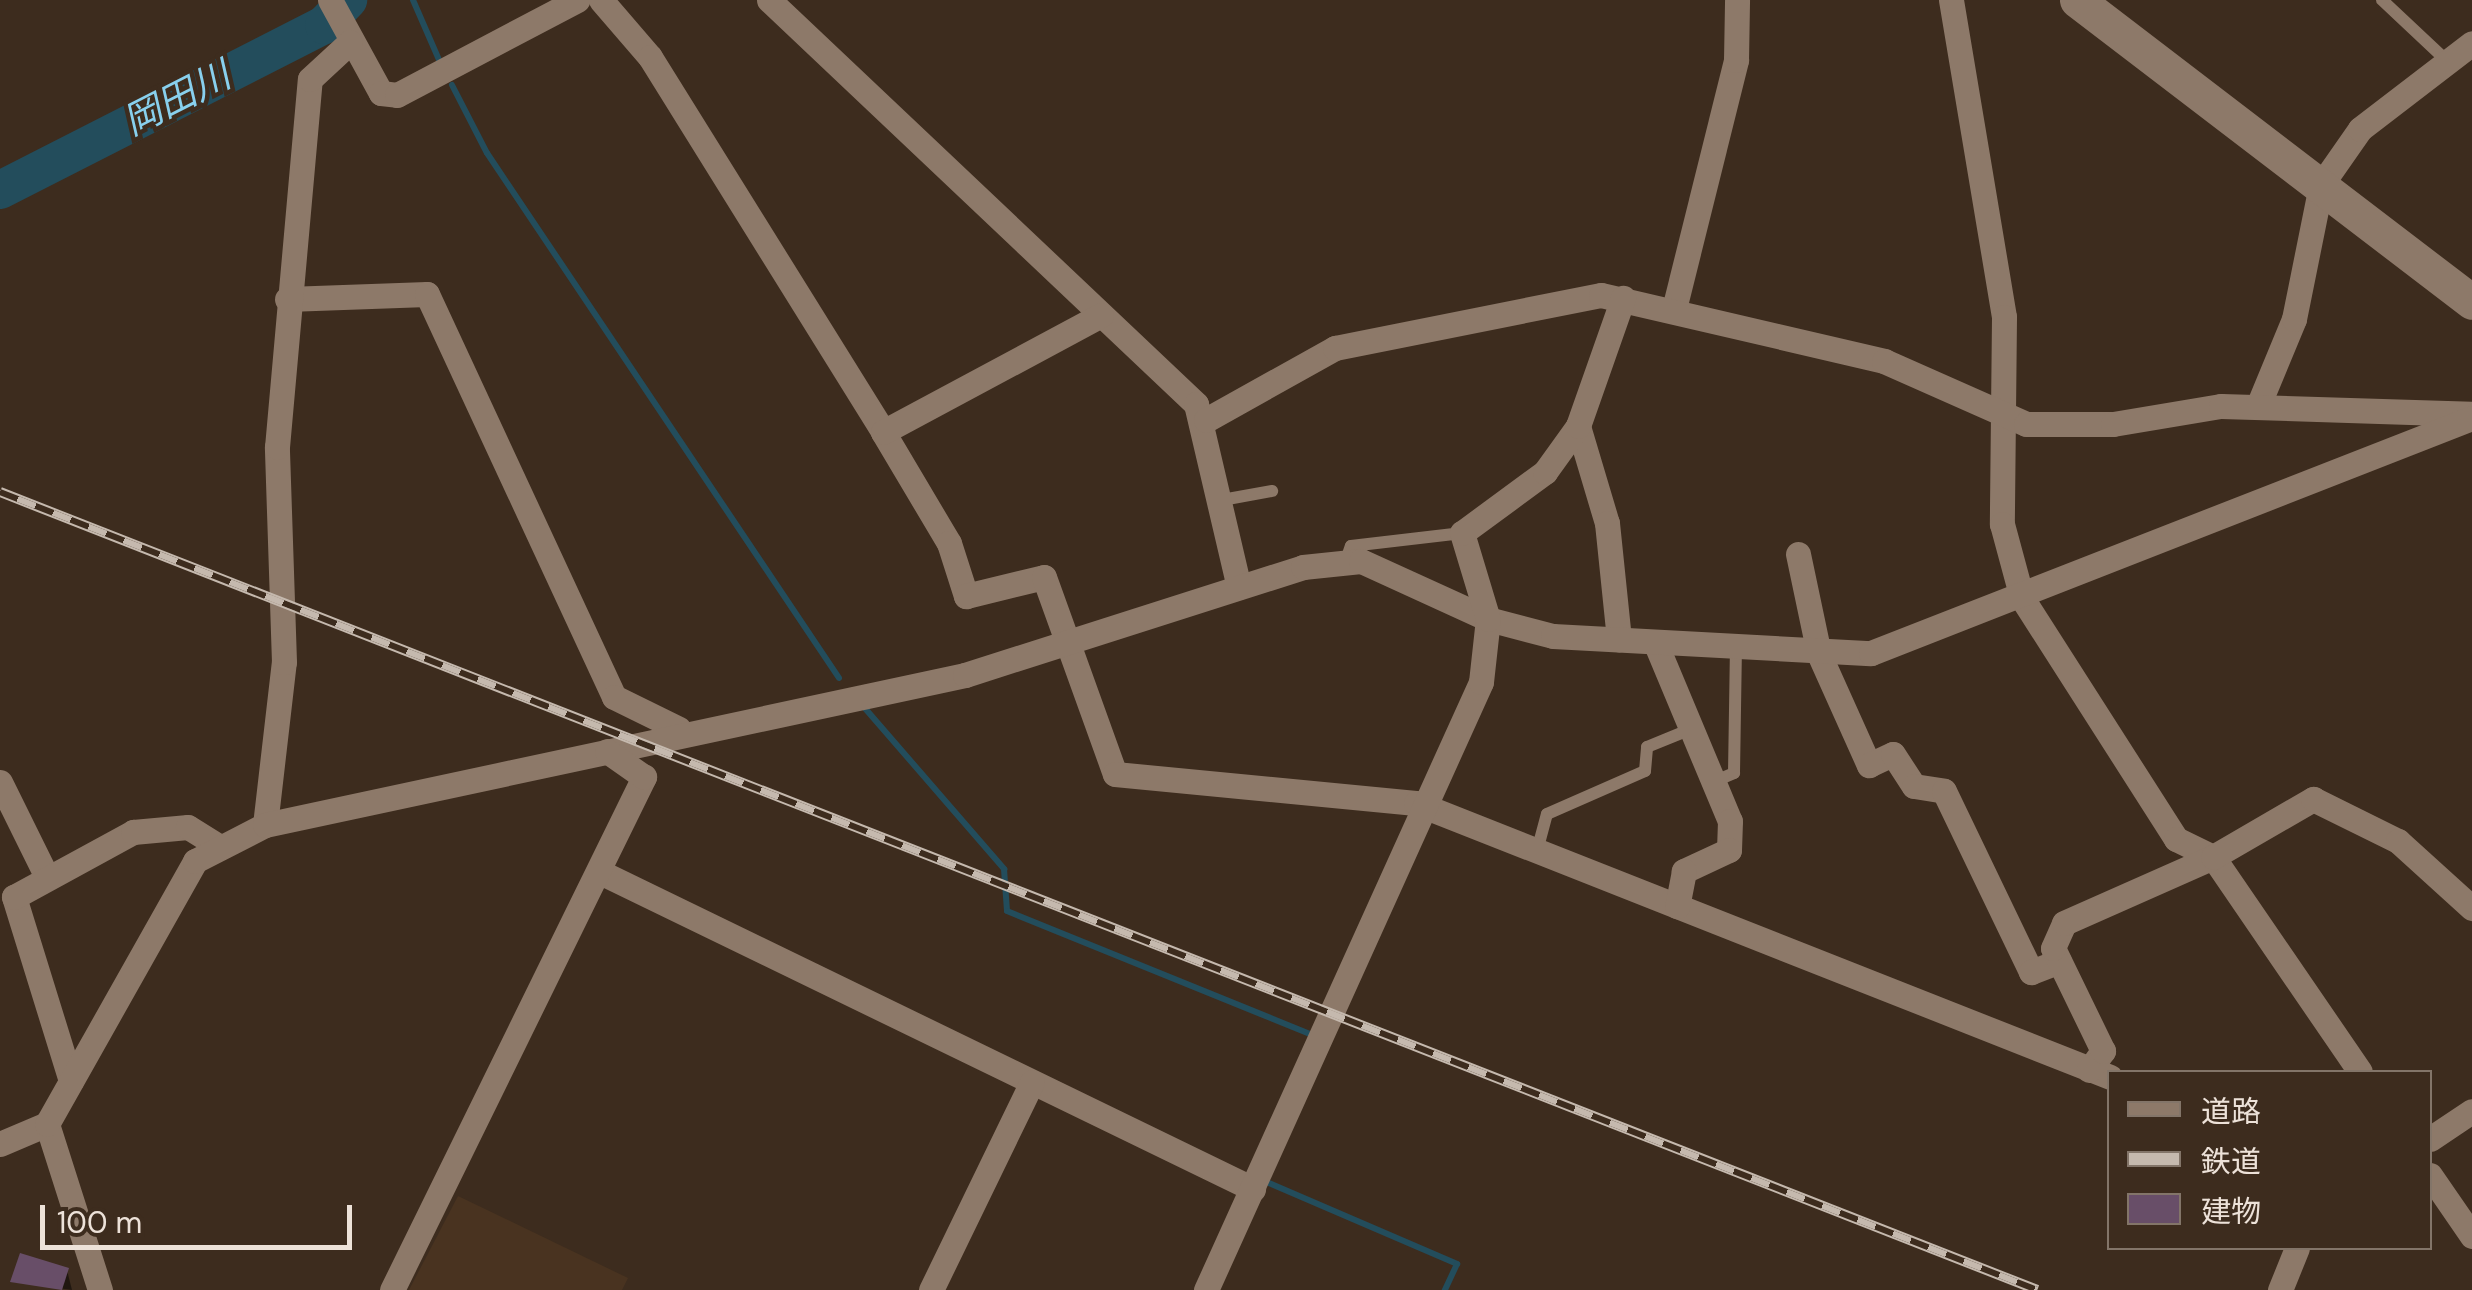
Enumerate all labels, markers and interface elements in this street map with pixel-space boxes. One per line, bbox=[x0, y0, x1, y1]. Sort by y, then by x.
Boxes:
water label: 岡田川 bbox=[116, 53, 238, 145]
legend bbox=[2107, 1070, 2432, 1250]
text: 道路 bbox=[2201, 1092, 2261, 1131]
text: 鉄道 bbox=[2201, 1142, 2261, 1181]
scale bar bbox=[45, 1185, 358, 1247]
text: 建物 bbox=[2201, 1192, 2261, 1231]
text: 100 m bbox=[57, 1203, 142, 1242]

